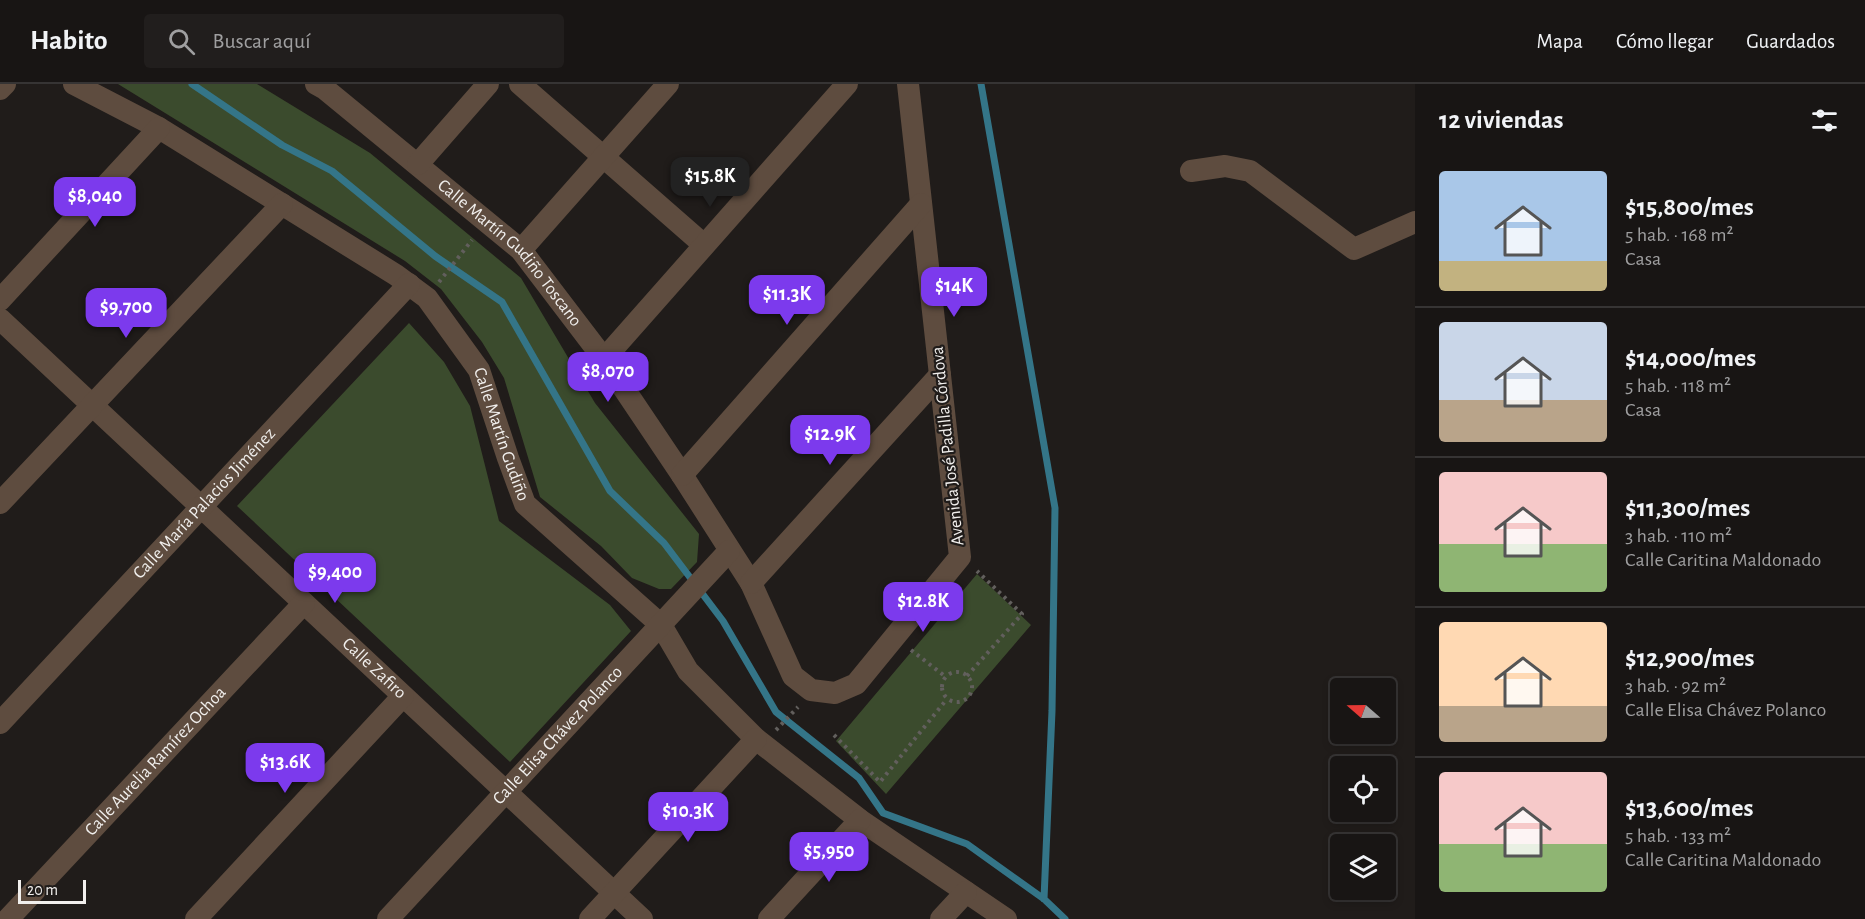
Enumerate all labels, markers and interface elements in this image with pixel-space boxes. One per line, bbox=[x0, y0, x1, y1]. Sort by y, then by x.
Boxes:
search box bbox=[144, 14, 564, 68]
icon: search bbox=[165, 25, 198, 58]
text: Habito bbox=[30, 27, 108, 55]
text: Buscar aquí bbox=[213, 30, 311, 52]
text: Mapa bbox=[1537, 31, 1583, 52]
text: Cómo llegar bbox=[1616, 31, 1713, 52]
text: Guardados bbox=[1746, 31, 1835, 52]
icon: filters bbox=[1808, 104, 1841, 137]
text: 12 viviendas bbox=[1439, 107, 1563, 133]
pin: $15.8K bbox=[661, 157, 759, 208]
text: $15.8K bbox=[685, 166, 735, 186]
street label: Calle Martín Gudiño Toscano bbox=[434, 176, 585, 330]
pin: $8,040 bbox=[46, 177, 144, 228]
text: $8,040 bbox=[68, 186, 122, 206]
text: $15,800/mes bbox=[1625, 194, 1754, 220]
icon: home bbox=[1487, 195, 1559, 267]
text: 5 hab. · 168 m² bbox=[1625, 225, 1733, 245]
text: Casa bbox=[1625, 249, 1661, 269]
pin: $14K bbox=[918, 267, 990, 318]
pin: $11.3K bbox=[738, 275, 836, 326]
text: $14K bbox=[935, 276, 973, 296]
text: $11.3K bbox=[763, 284, 811, 304]
pin: $9,700 bbox=[77, 288, 175, 339]
text: $9,700 bbox=[100, 297, 152, 317]
text: $14,000/mes bbox=[1625, 345, 1756, 371]
street label: Avenida José Padilla Córdova bbox=[929, 346, 967, 546]
icon: home bbox=[1487, 346, 1559, 418]
pin: $8,070 bbox=[559, 352, 657, 403]
text: $8,070 bbox=[582, 361, 634, 381]
street label: Calle Martín Gudiño bbox=[470, 365, 532, 504]
text: 5 hab. · 118 m² bbox=[1625, 376, 1731, 396]
text: Casa bbox=[1625, 400, 1661, 420]
pin: $12.9K bbox=[781, 415, 879, 466]
text: $12.9K bbox=[804, 424, 856, 444]
street label: Calle María Palacios Jiménez bbox=[130, 425, 279, 582]
text: $11,300/mes bbox=[1625, 495, 1750, 521]
icon: home bbox=[1487, 496, 1559, 568]
text: 3 hab. · 110 m² bbox=[1625, 526, 1732, 546]
text: Calle Caritina Maldonado bbox=[1625, 550, 1821, 570]
pin: $9,400 bbox=[286, 553, 384, 604]
text: $9,400 bbox=[308, 562, 362, 582]
pin: $12.8K bbox=[874, 582, 972, 633]
text: $12.8K bbox=[897, 591, 949, 611]
street label: Calle Zafiro bbox=[339, 635, 410, 703]
text: $12,900/mes bbox=[1625, 645, 1755, 671]
icon: home bbox=[1487, 646, 1559, 718]
street label: Calle Elisa Chávez Polanco bbox=[490, 663, 626, 808]
text: 3 hab. · 92 m² bbox=[1625, 676, 1726, 696]
north arrow bbox=[1330, 678, 1396, 744]
map controls bbox=[1330, 678, 1396, 900]
street label: Calle Aurelia Ramírez Ochoa bbox=[82, 683, 230, 839]
text: Calle Elisa Chávez Polanco bbox=[1625, 700, 1826, 720]
pin: $13.6K bbox=[236, 743, 334, 794]
text: $13.6K bbox=[260, 752, 310, 772]
button: locate bbox=[1330, 756, 1396, 822]
pin: $10.3K bbox=[639, 792, 737, 843]
text: $13,600/mes bbox=[1625, 795, 1754, 821]
icon: home bbox=[1487, 796, 1559, 868]
text: $10.3K bbox=[662, 801, 714, 821]
text: 5 hab. · 133 m² bbox=[1625, 826, 1731, 846]
pin: $5,950 bbox=[780, 832, 878, 883]
button: layers bbox=[1330, 834, 1396, 900]
text: $5,950 bbox=[804, 841, 854, 861]
text: Calle Caritina Maldonado bbox=[1625, 850, 1821, 870]
scale bar bbox=[18, 877, 86, 904]
text: 20 m bbox=[27, 882, 58, 898]

